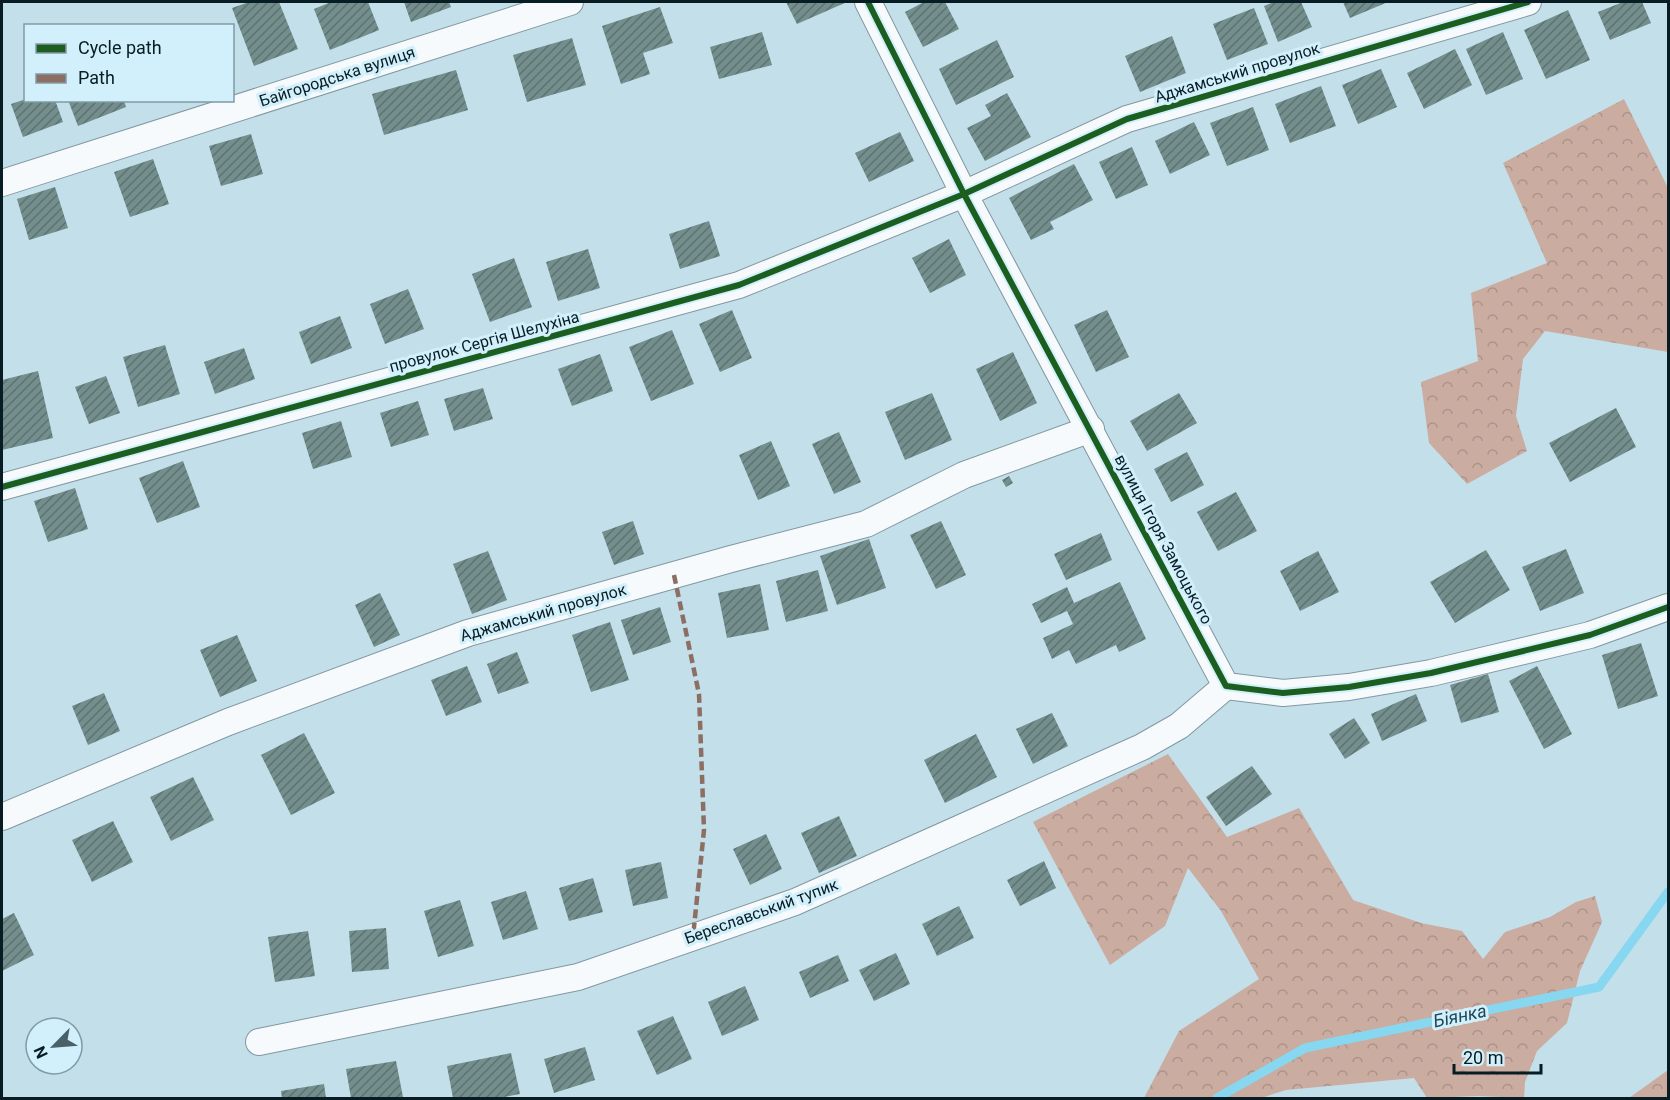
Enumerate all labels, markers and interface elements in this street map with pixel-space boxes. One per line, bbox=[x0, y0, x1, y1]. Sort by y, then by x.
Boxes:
legend bbox=[24, 24, 234, 102]
text: Cycle path bbox=[78, 37, 162, 58]
street label: Аджамський провулок bbox=[1152, 38, 1322, 107]
street label: Байгородська вулиця bbox=[257, 42, 417, 111]
text: Path bbox=[78, 67, 115, 88]
street label: провулок Сергія Шелухіна bbox=[387, 307, 581, 376]
street label: вулиця Ігоря Замоцького bbox=[1111, 451, 1216, 627]
street label: Аджамський провулок bbox=[458, 580, 629, 645]
street label: Береславський тупик bbox=[682, 875, 841, 948]
water label: Біянка bbox=[1431, 1000, 1488, 1031]
north arrow bbox=[24, 1016, 84, 1076]
scale bar bbox=[1454, 1037, 1541, 1075]
text: N bbox=[30, 1043, 52, 1061]
text: 20 m bbox=[1463, 1047, 1503, 1068]

